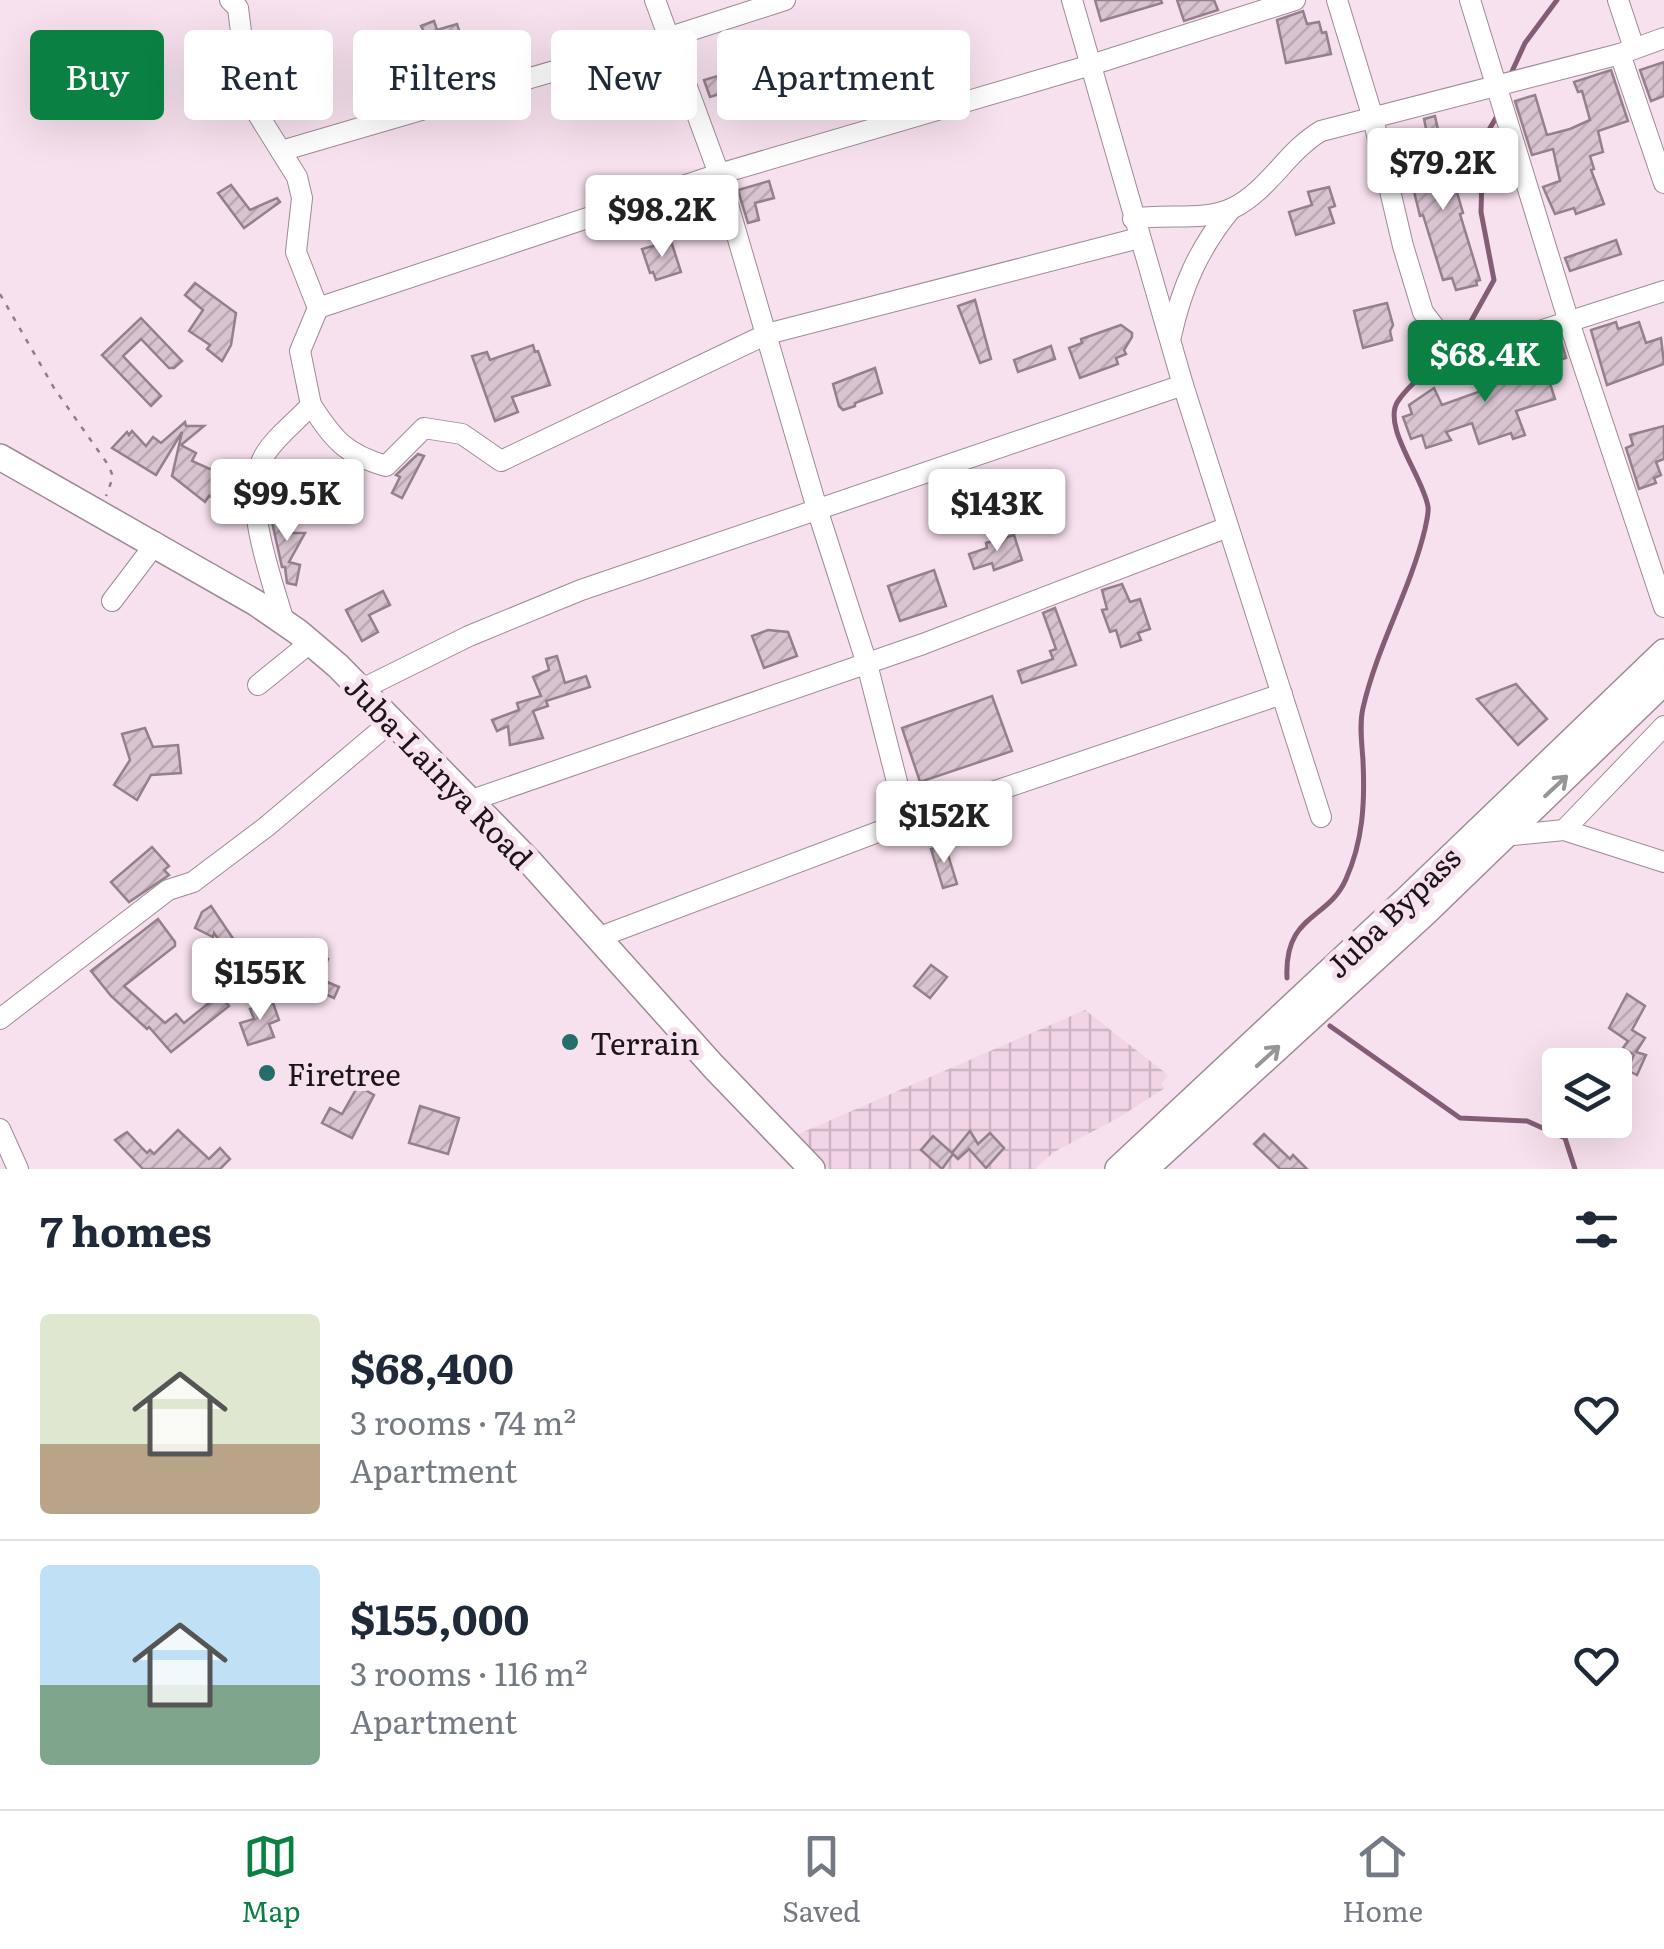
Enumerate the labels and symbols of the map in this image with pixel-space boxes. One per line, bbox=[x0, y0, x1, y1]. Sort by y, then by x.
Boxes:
pin: $79.2K bbox=[1362, 128, 1524, 213]
pin: $98.2K bbox=[581, 175, 743, 260]
pin: $68.4K bbox=[1404, 320, 1566, 405]
pin: $99.5K bbox=[206, 459, 368, 544]
pin: $143K bbox=[927, 469, 1067, 554]
street label: Juba-Lainya Road bbox=[336, 664, 544, 878]
one-way arrow bbox=[1544, 774, 1568, 798]
pin: $152K bbox=[874, 781, 1014, 866]
street label: Juba Bypass bbox=[1315, 835, 1469, 987]
pin: $155K bbox=[190, 938, 330, 1023]
place label: Terrain bbox=[590, 1020, 700, 1064]
marker: Terrain bbox=[559, 1031, 581, 1053]
one-way arrow bbox=[1256, 1044, 1280, 1068]
place label: Firetree bbox=[287, 1051, 401, 1095]
marker: Firetree bbox=[256, 1062, 278, 1084]

